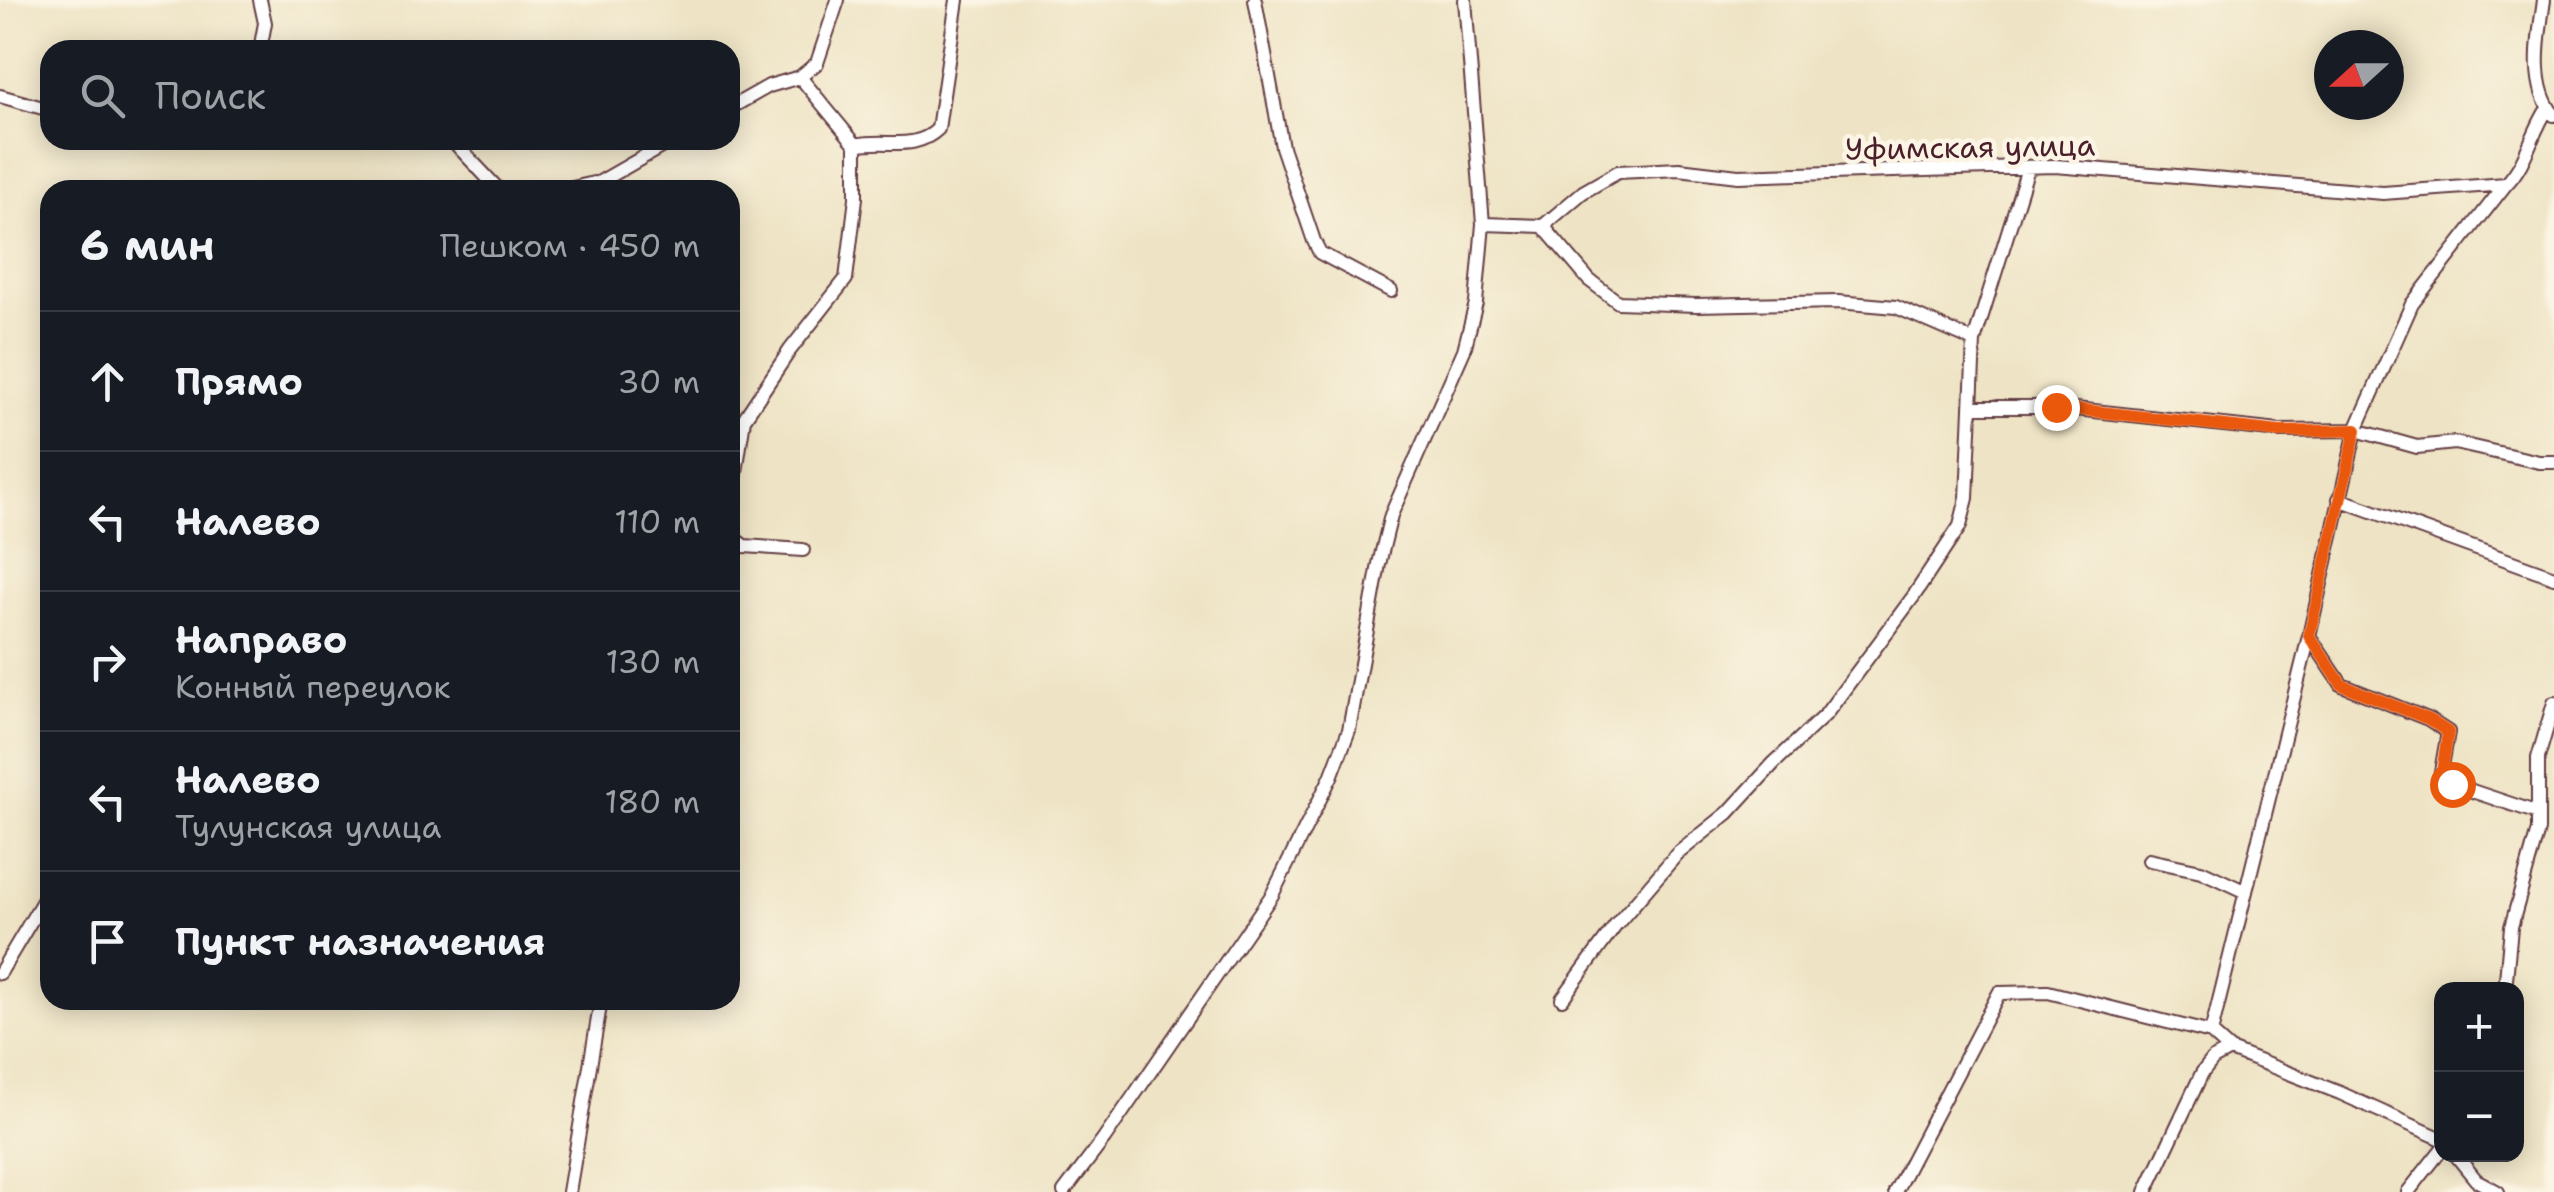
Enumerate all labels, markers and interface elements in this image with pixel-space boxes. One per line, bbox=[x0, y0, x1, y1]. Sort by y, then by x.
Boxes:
north arrow bbox=[2314, 30, 2404, 120]
search box bbox=[40, 40, 740, 150]
icon: search bbox=[75, 68, 130, 123]
text: Поиск bbox=[155, 70, 266, 121]
street label: Уфимская улица bbox=[1845, 124, 2096, 170]
text: 6 мин bbox=[80, 217, 215, 273]
text: Пешком · 450 m bbox=[440, 224, 700, 267]
icon: ahead bbox=[80, 354, 135, 409]
text: Прямо bbox=[175, 356, 303, 407]
text: 30 m bbox=[617, 360, 700, 403]
route end bbox=[2034, 385, 2080, 431]
icon: left bbox=[80, 494, 135, 549]
text: Налево bbox=[175, 496, 321, 547]
text: 110 m bbox=[614, 500, 700, 543]
text: Направо bbox=[175, 614, 348, 665]
icon: right bbox=[80, 634, 135, 689]
text: 130 m bbox=[605, 640, 700, 683]
text: Конный переулок bbox=[175, 665, 450, 708]
text: Налево bbox=[175, 754, 321, 805]
route start bbox=[2430, 762, 2476, 808]
icon: left bbox=[80, 774, 135, 829]
text: 180 m bbox=[604, 780, 700, 823]
text: Тулунская улица bbox=[175, 805, 441, 848]
icon: arrive bbox=[80, 914, 135, 969]
text: Пункт назначения bbox=[175, 916, 545, 967]
map controls bbox=[2434, 982, 2524, 1162]
button: + bbox=[2434, 982, 2524, 1072]
button: − bbox=[2434, 1072, 2524, 1162]

